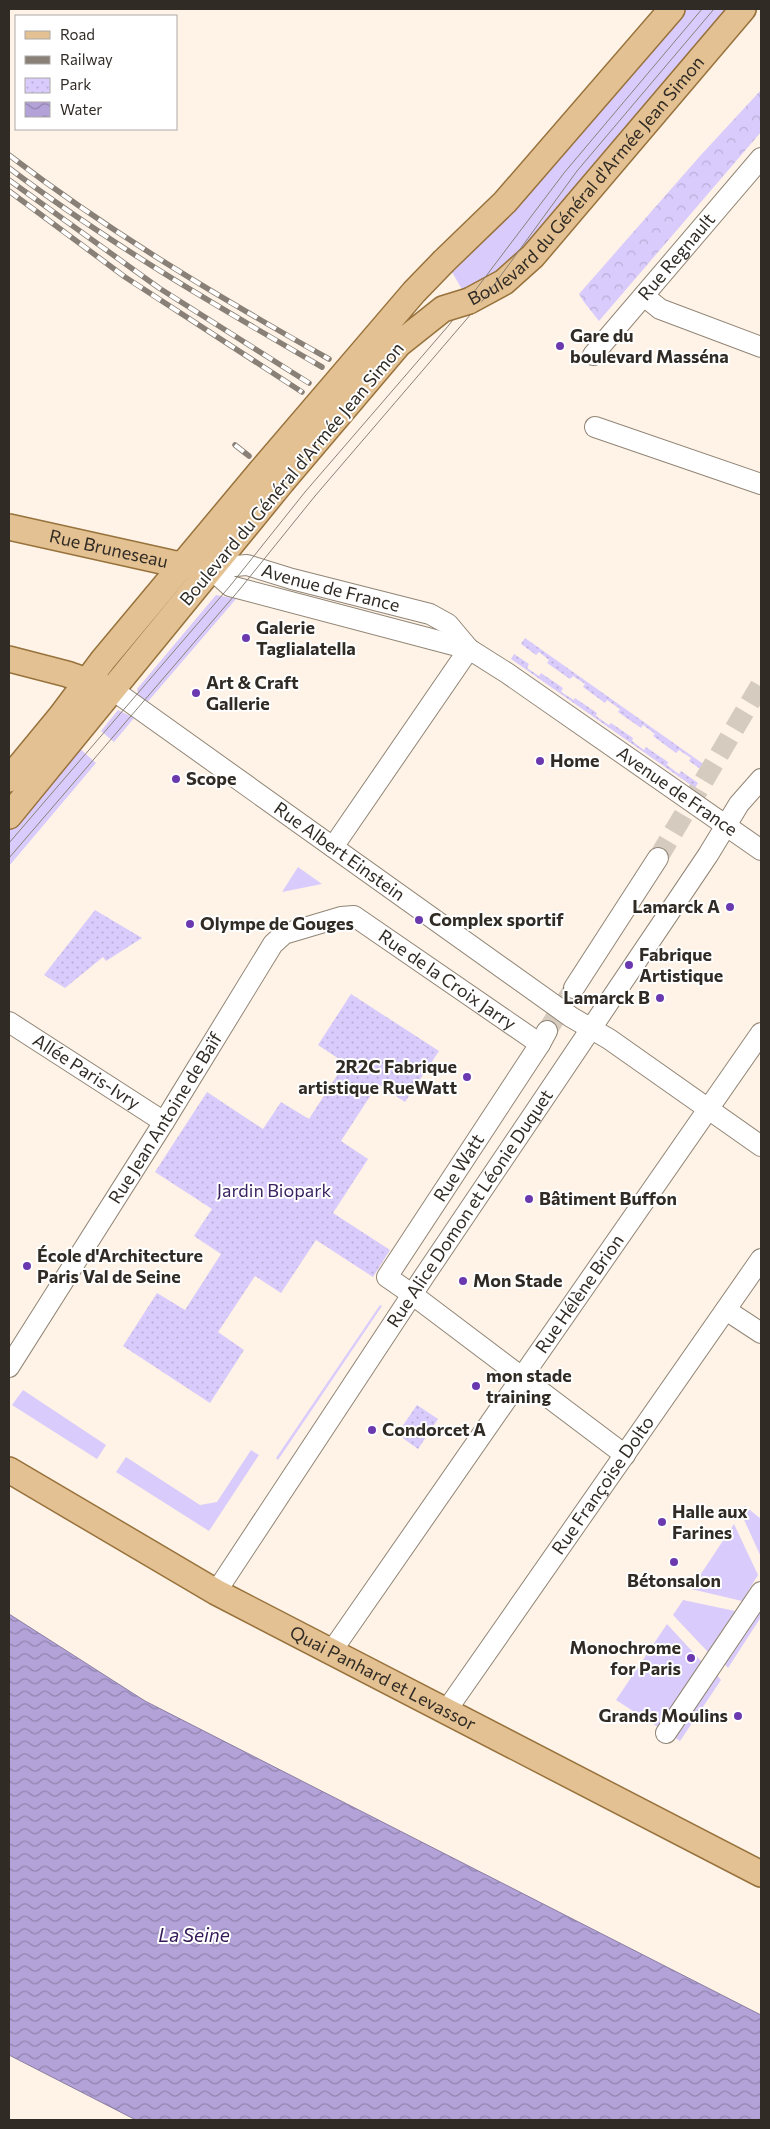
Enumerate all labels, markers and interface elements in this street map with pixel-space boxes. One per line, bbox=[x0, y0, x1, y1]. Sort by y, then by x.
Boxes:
legend bbox=[15, 15, 178, 130]
text: Road bbox=[60, 25, 95, 43]
text: Railway bbox=[60, 50, 113, 68]
street label: Boulevard du Général d'Armée Jean Simon bbox=[464, 51, 708, 310]
text: Park bbox=[60, 75, 91, 93]
text: Water bbox=[60, 100, 102, 118]
street label: Rue Regnault bbox=[633, 208, 719, 304]
place label: Gare du boulevard Masséna bbox=[570, 324, 729, 367]
street label: Boulevard du Général d'Armée Jean Simon bbox=[175, 337, 408, 609]
marker: Gare du boulevard Masséna bbox=[554, 340, 566, 352]
street label: Rue Bruneseau bbox=[47, 524, 170, 572]
street label: Avenue de France bbox=[259, 558, 402, 616]
place label: Galerie Taglialatella bbox=[256, 616, 356, 659]
marker: Galerie Taglialatella bbox=[240, 632, 252, 644]
place label: Art & Craft Gallerie bbox=[206, 671, 299, 714]
marker: Art & Craft Gallerie bbox=[190, 687, 202, 699]
street label: Avenue de France bbox=[613, 741, 742, 840]
place label: Home bbox=[550, 749, 599, 771]
marker: Home bbox=[534, 755, 546, 767]
place label: Scope bbox=[186, 767, 236, 789]
marker: Scope bbox=[170, 773, 182, 785]
street label: Rue Albert Einstein bbox=[270, 797, 410, 905]
place label: Lamarck A bbox=[632, 895, 720, 917]
marker: Lamarck A bbox=[724, 901, 736, 913]
place label: Complex sportif bbox=[429, 908, 564, 930]
place label: Olympe de Gouges bbox=[200, 912, 354, 934]
marker: Complex sportif bbox=[413, 914, 425, 926]
marker: Olympe de Gouges bbox=[184, 918, 196, 930]
street label: Rue de la Croix Jarry bbox=[375, 924, 521, 1034]
place label: Fabrique Artistique bbox=[639, 943, 723, 986]
marker: Fabrique Artistique bbox=[623, 959, 635, 971]
place label: Lamarck B bbox=[563, 986, 650, 1008]
marker: Lamarck B bbox=[654, 992, 666, 1004]
street label: Rue Jean Antoine de Baïf bbox=[103, 1027, 227, 1207]
street label: Allée Paris-Ivry bbox=[29, 1028, 145, 1114]
place label: 2R2C Fabrique artistique RueWatt bbox=[298, 1055, 457, 1098]
marker: 2R2C Fabrique artistique RueWatt bbox=[461, 1071, 473, 1083]
street label: Rue Alice Domon et Léonie Duquet bbox=[382, 1085, 557, 1331]
street label: Rue Watt bbox=[428, 1129, 488, 1206]
park label: Jardin Biopark bbox=[217, 1179, 331, 1201]
place label: Bâtiment Buffon bbox=[539, 1187, 677, 1209]
marker: Bâtiment Buffon bbox=[523, 1193, 535, 1205]
street label: Rue Hélène Brion bbox=[530, 1230, 628, 1357]
place label: École d'Architecture Paris Val de Seine bbox=[37, 1244, 203, 1287]
marker: École d'Architecture Paris Val de Seine bbox=[21, 1260, 33, 1272]
place label: Mon Stade bbox=[473, 1269, 563, 1291]
marker: Mon Stade bbox=[457, 1275, 469, 1287]
place label: mon stade training bbox=[486, 1364, 572, 1407]
marker: mon stade training bbox=[470, 1380, 482, 1392]
street label: Rue Françoise Dolto bbox=[547, 1411, 658, 1558]
place label: Condorcet A bbox=[382, 1418, 486, 1440]
marker: Condorcet A bbox=[366, 1424, 378, 1436]
place label: Halle aux Farines bbox=[672, 1500, 748, 1543]
marker: Halle aux Farines bbox=[656, 1516, 668, 1528]
marker: Bétonsalon bbox=[668, 1556, 680, 1568]
place label: Bétonsalon bbox=[627, 1569, 721, 1591]
street label: Quai Panhard et Levassor bbox=[286, 1620, 480, 1735]
place label: Monochrome for Paris bbox=[570, 1636, 681, 1679]
marker: Monochrome for Paris bbox=[685, 1652, 697, 1664]
place label: Grands Moulins bbox=[598, 1704, 728, 1726]
marker: Grands Moulins bbox=[732, 1710, 744, 1722]
water label: La Seine bbox=[158, 1923, 230, 1946]

